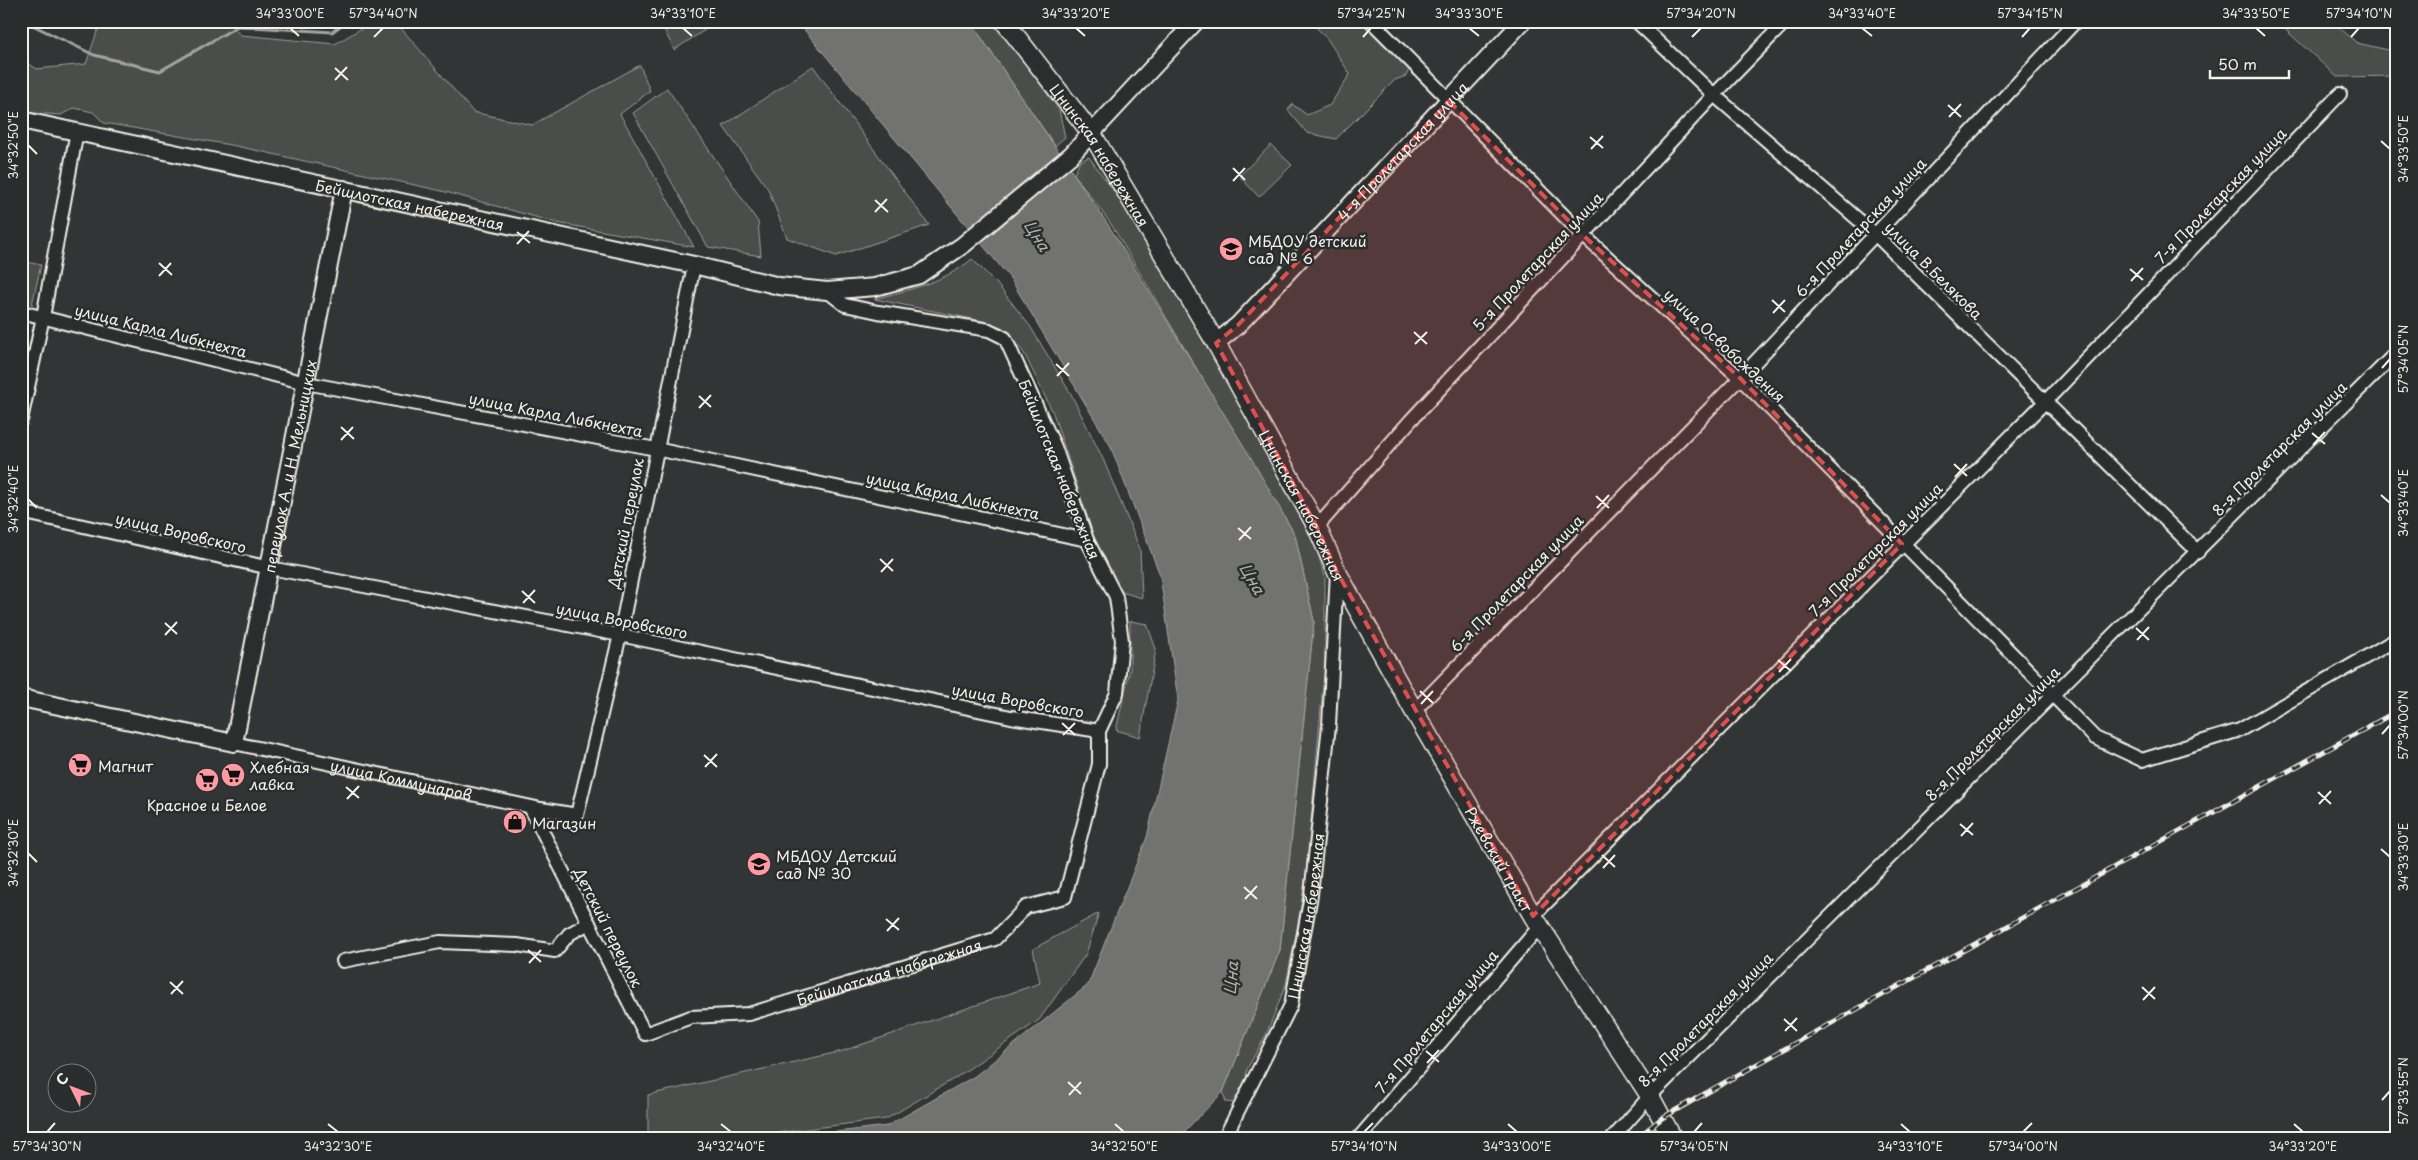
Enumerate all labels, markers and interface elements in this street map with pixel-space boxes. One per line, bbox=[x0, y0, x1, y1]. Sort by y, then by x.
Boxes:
text: 34°33'00"E bbox=[255, 4, 325, 22]
text: 57°34'40"N bbox=[348, 4, 418, 22]
text: 34°33'10"E bbox=[650, 4, 716, 22]
text: 34°33'20"E bbox=[1042, 4, 1110, 22]
text: 57°34'25"N bbox=[1337, 4, 1405, 22]
text: 34°33'30"E bbox=[1435, 4, 1503, 22]
text: 57°34'20"N bbox=[1666, 4, 1736, 22]
text: 34°33'40"E bbox=[1828, 4, 1896, 22]
text: 57°34'15"N bbox=[1997, 4, 2063, 22]
text: 34°33'50"E bbox=[2222, 4, 2290, 22]
text: 57°34'10"N bbox=[2326, 4, 2392, 22]
scale bar bbox=[2210, 48, 2289, 80]
text: 50 m bbox=[2218, 52, 2257, 75]
street label: 4-я Пролетарская улица bbox=[1331, 75, 1473, 225]
street label: Цнинская набережная bbox=[1045, 78, 1156, 231]
text: 34°32'50"E bbox=[4, 111, 22, 179]
text: 34°33'50"E bbox=[2394, 115, 2412, 183]
street label: 7-я Пролетарская улица bbox=[2149, 121, 2292, 268]
street label: 6-я Пролетарская улица bbox=[1789, 152, 1931, 302]
street label: Бейшлотская набережная bbox=[314, 172, 506, 235]
street label: 5-я Пролетарская улица bbox=[1466, 186, 1608, 336]
water label: Цна bbox=[1019, 215, 1058, 256]
street label: улица В.Белякова bbox=[1880, 216, 1989, 325]
place label: МБДОУ детский сад № 6 bbox=[1248, 229, 1367, 269]
school or university icon: МБДОУ детский сад № 6 bbox=[1218, 236, 1244, 262]
street label: улица Освобождения bbox=[1659, 283, 1791, 407]
street label: улица Карла Либкнехта bbox=[73, 297, 250, 363]
text: 57°34'05"N bbox=[2394, 325, 2412, 393]
street label: переулок А. и Н. Мельницких bbox=[257, 357, 321, 575]
street label: 8-я Пролетарская улица bbox=[2206, 375, 2352, 521]
street label: Бейшлотская набережная bbox=[1013, 376, 1107, 562]
street label: улица Карла Либкнехта bbox=[467, 386, 645, 442]
street label: Цнинская набережная bbox=[1254, 425, 1351, 585]
street label: Детский переулок bbox=[601, 456, 649, 591]
text: 34°32'40"E bbox=[4, 465, 22, 533]
street label: улица Карла Либкнехта bbox=[864, 465, 1042, 525]
text: 34°33'40"E bbox=[2394, 469, 2412, 537]
street label: 7-я Пролетарская улица bbox=[1803, 476, 1948, 621]
street label: улица Воровского bbox=[113, 506, 249, 558]
street label: 6-я Пролетарская улица bbox=[1444, 509, 1588, 657]
water label: Цна bbox=[1234, 558, 1272, 599]
street label: улица Воровского bbox=[554, 596, 690, 644]
street label: 8-я Пролетарская улица bbox=[1919, 660, 2065, 806]
street label: улица Воровского bbox=[950, 677, 1086, 723]
text: 57°34'00"N bbox=[2394, 690, 2412, 760]
supermarket icon: Магнит bbox=[67, 752, 93, 778]
street label: улица Коммунаров bbox=[328, 753, 474, 805]
place label: Магнит bbox=[98, 754, 153, 777]
place label: Хлебная лавка bbox=[249, 755, 310, 795]
supermarket icon: Хлебная лавка bbox=[220, 762, 246, 788]
supermarket icon: Красное и Белое bbox=[194, 767, 220, 793]
place label: Красное и Белое bbox=[147, 793, 267, 816]
street label: Ржевский тракт bbox=[1460, 802, 1540, 916]
shop icon: Магазин bbox=[502, 809, 528, 835]
place label: Магазин bbox=[532, 811, 596, 834]
text: 34°32'30"E bbox=[4, 819, 22, 887]
text: 34°33'30"E bbox=[2394, 823, 2412, 891]
street label: Цнинская набережная bbox=[1281, 832, 1329, 1001]
place label: МБДОУ Детский сад № 30 bbox=[776, 844, 897, 884]
school or university icon: МБДОУ Детский сад № 30 bbox=[746, 851, 772, 877]
street label: Детский переулок bbox=[568, 862, 649, 991]
street label: Бейшлотская набережная bbox=[794, 932, 984, 1010]
street label: 7-я Пролетарская улица bbox=[1369, 944, 1503, 1098]
street label: 8-я Пролетарская улица bbox=[1632, 946, 1778, 1092]
water label: Цна bbox=[1217, 959, 1243, 996]
text: 57°33'55"N bbox=[2394, 1057, 2412, 1125]
north arrow bbox=[48, 1062, 98, 1112]
text: С bbox=[51, 1068, 73, 1090]
text: 57°34'30"N bbox=[12, 1137, 82, 1155]
text: 34°32'30"E bbox=[304, 1137, 372, 1155]
text: 34°32'40"E bbox=[697, 1137, 765, 1155]
text: 34°32'50"E bbox=[1090, 1137, 1158, 1155]
text: 57°34'10"N bbox=[1331, 1137, 1397, 1155]
text: 34°33'00"E bbox=[1482, 1137, 1552, 1155]
text: 57°34'05"N bbox=[1660, 1137, 1728, 1155]
text: 34°33'10"E bbox=[1877, 1137, 1943, 1155]
text: 57°34'00"N bbox=[1988, 1137, 2058, 1155]
text: 34°33'20"E bbox=[2269, 1137, 2337, 1155]

